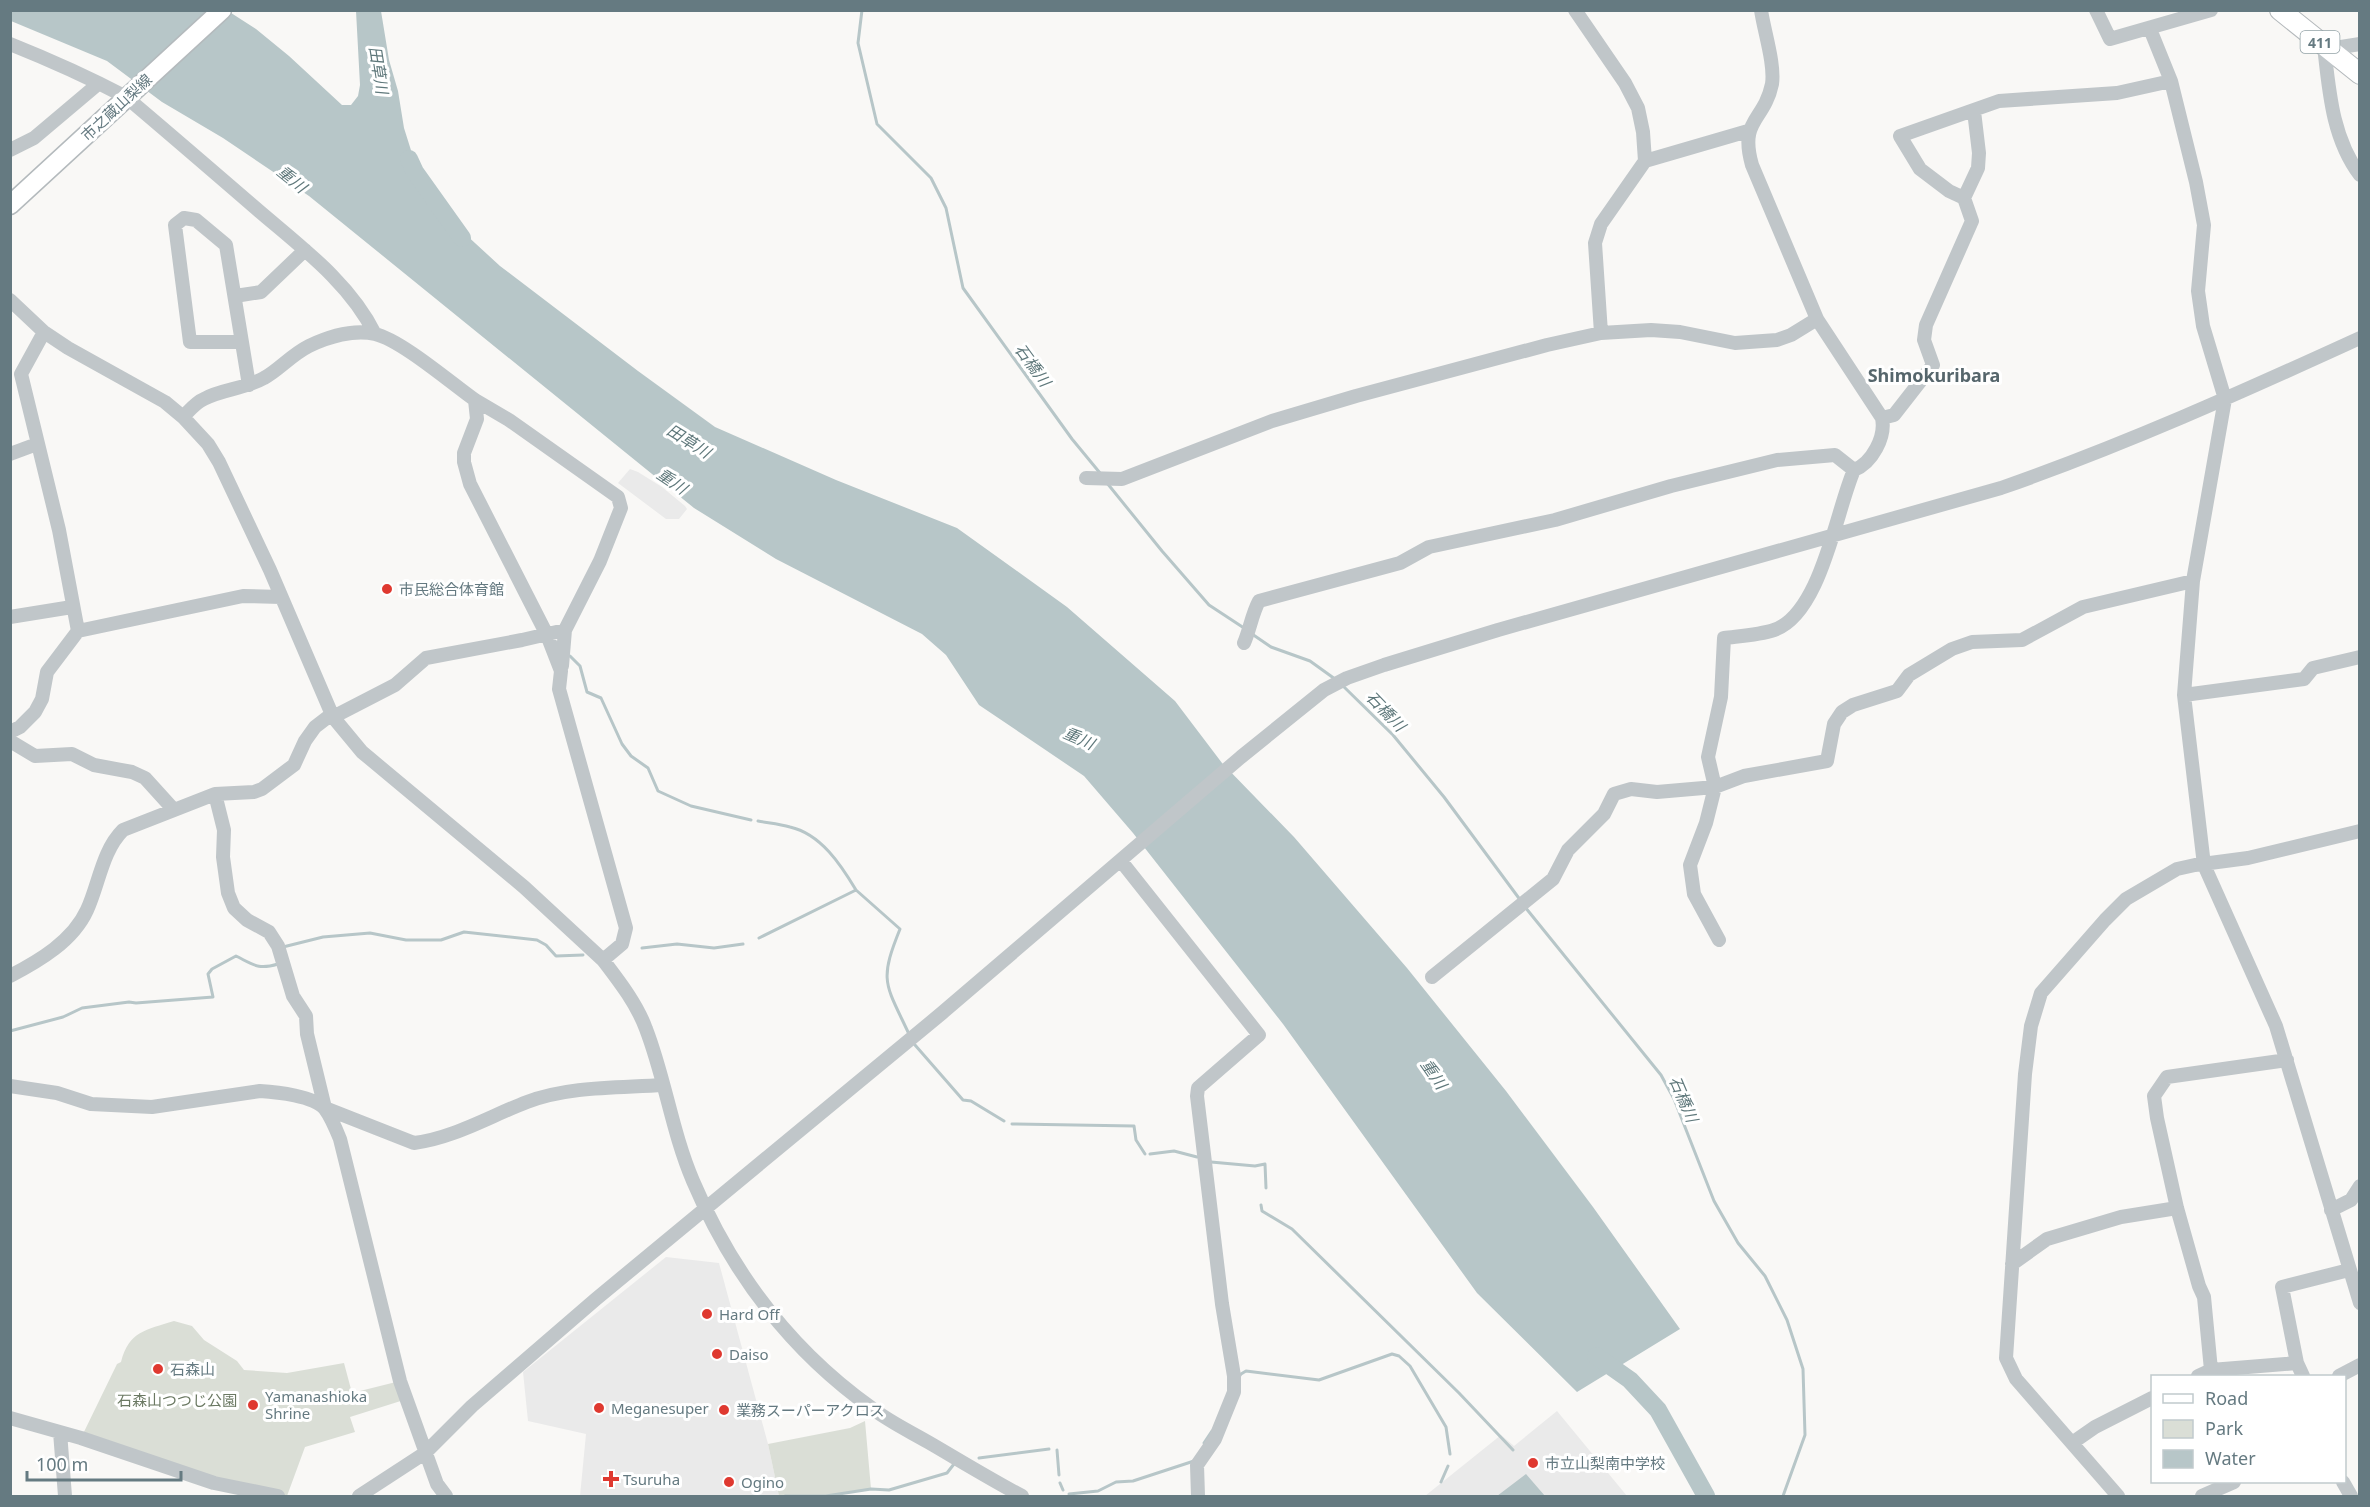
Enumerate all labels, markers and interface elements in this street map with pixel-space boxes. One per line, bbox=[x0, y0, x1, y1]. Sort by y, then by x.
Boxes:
road number: 411 bbox=[2300, 31, 2340, 53]
water label: 田草川 bbox=[364, 45, 394, 97]
street label: 市之蔵山梨線 bbox=[76, 69, 156, 145]
water label: 重川 bbox=[273, 160, 313, 199]
water label: 石橋川 bbox=[1010, 339, 1057, 392]
district label: Shimokuribara bbox=[1868, 363, 2000, 387]
water label: 田草川 bbox=[663, 419, 717, 464]
water label: 重川 bbox=[653, 463, 693, 500]
place label: 市民総合体育館 bbox=[399, 579, 504, 599]
marker: 市民総合体育館 bbox=[380, 582, 394, 596]
water label: 石橋川 bbox=[1361, 686, 1412, 737]
water label: 重川 bbox=[1060, 721, 1100, 755]
water label: 重川 bbox=[1416, 1055, 1453, 1095]
water label: 石橋川 bbox=[1664, 1073, 1704, 1127]
place label: Hard Off bbox=[719, 1304, 780, 1324]
marker: Hard Off bbox=[700, 1307, 714, 1321]
place label: Daiso bbox=[729, 1344, 769, 1364]
marker: Daiso bbox=[710, 1347, 724, 1361]
place label: 石森山 bbox=[170, 1359, 215, 1379]
marker: 石森山 bbox=[151, 1362, 165, 1376]
legend bbox=[2151, 1375, 2346, 1483]
place label: Yamanashioka Shrine bbox=[265, 1386, 367, 1423]
text: Road bbox=[2205, 1386, 2248, 1410]
park label: 石森山つつじ公園 bbox=[117, 1390, 237, 1410]
marker: Yamanashioka Shrine bbox=[246, 1398, 260, 1412]
place label: Meganesuper bbox=[611, 1398, 709, 1418]
place label: 業務スーパーアクロス bbox=[736, 1400, 885, 1420]
marker: Meganesuper bbox=[592, 1401, 606, 1415]
marker: 業務スーパーアクロス bbox=[717, 1403, 731, 1417]
text: Park bbox=[2205, 1416, 2243, 1440]
scale bar bbox=[27, 1444, 182, 1482]
text: Water bbox=[2205, 1446, 2256, 1470]
text: 100 m bbox=[36, 1452, 88, 1476]
place label: 市立山梨南中学校 bbox=[1545, 1453, 1665, 1473]
marker: 市立山梨南中学校 bbox=[1526, 1456, 1540, 1470]
place label: Tsuruha bbox=[623, 1469, 680, 1489]
marker: Tsuruha bbox=[604, 1472, 618, 1486]
place label: Ogino bbox=[741, 1472, 784, 1492]
marker: Ogino bbox=[722, 1475, 736, 1489]

